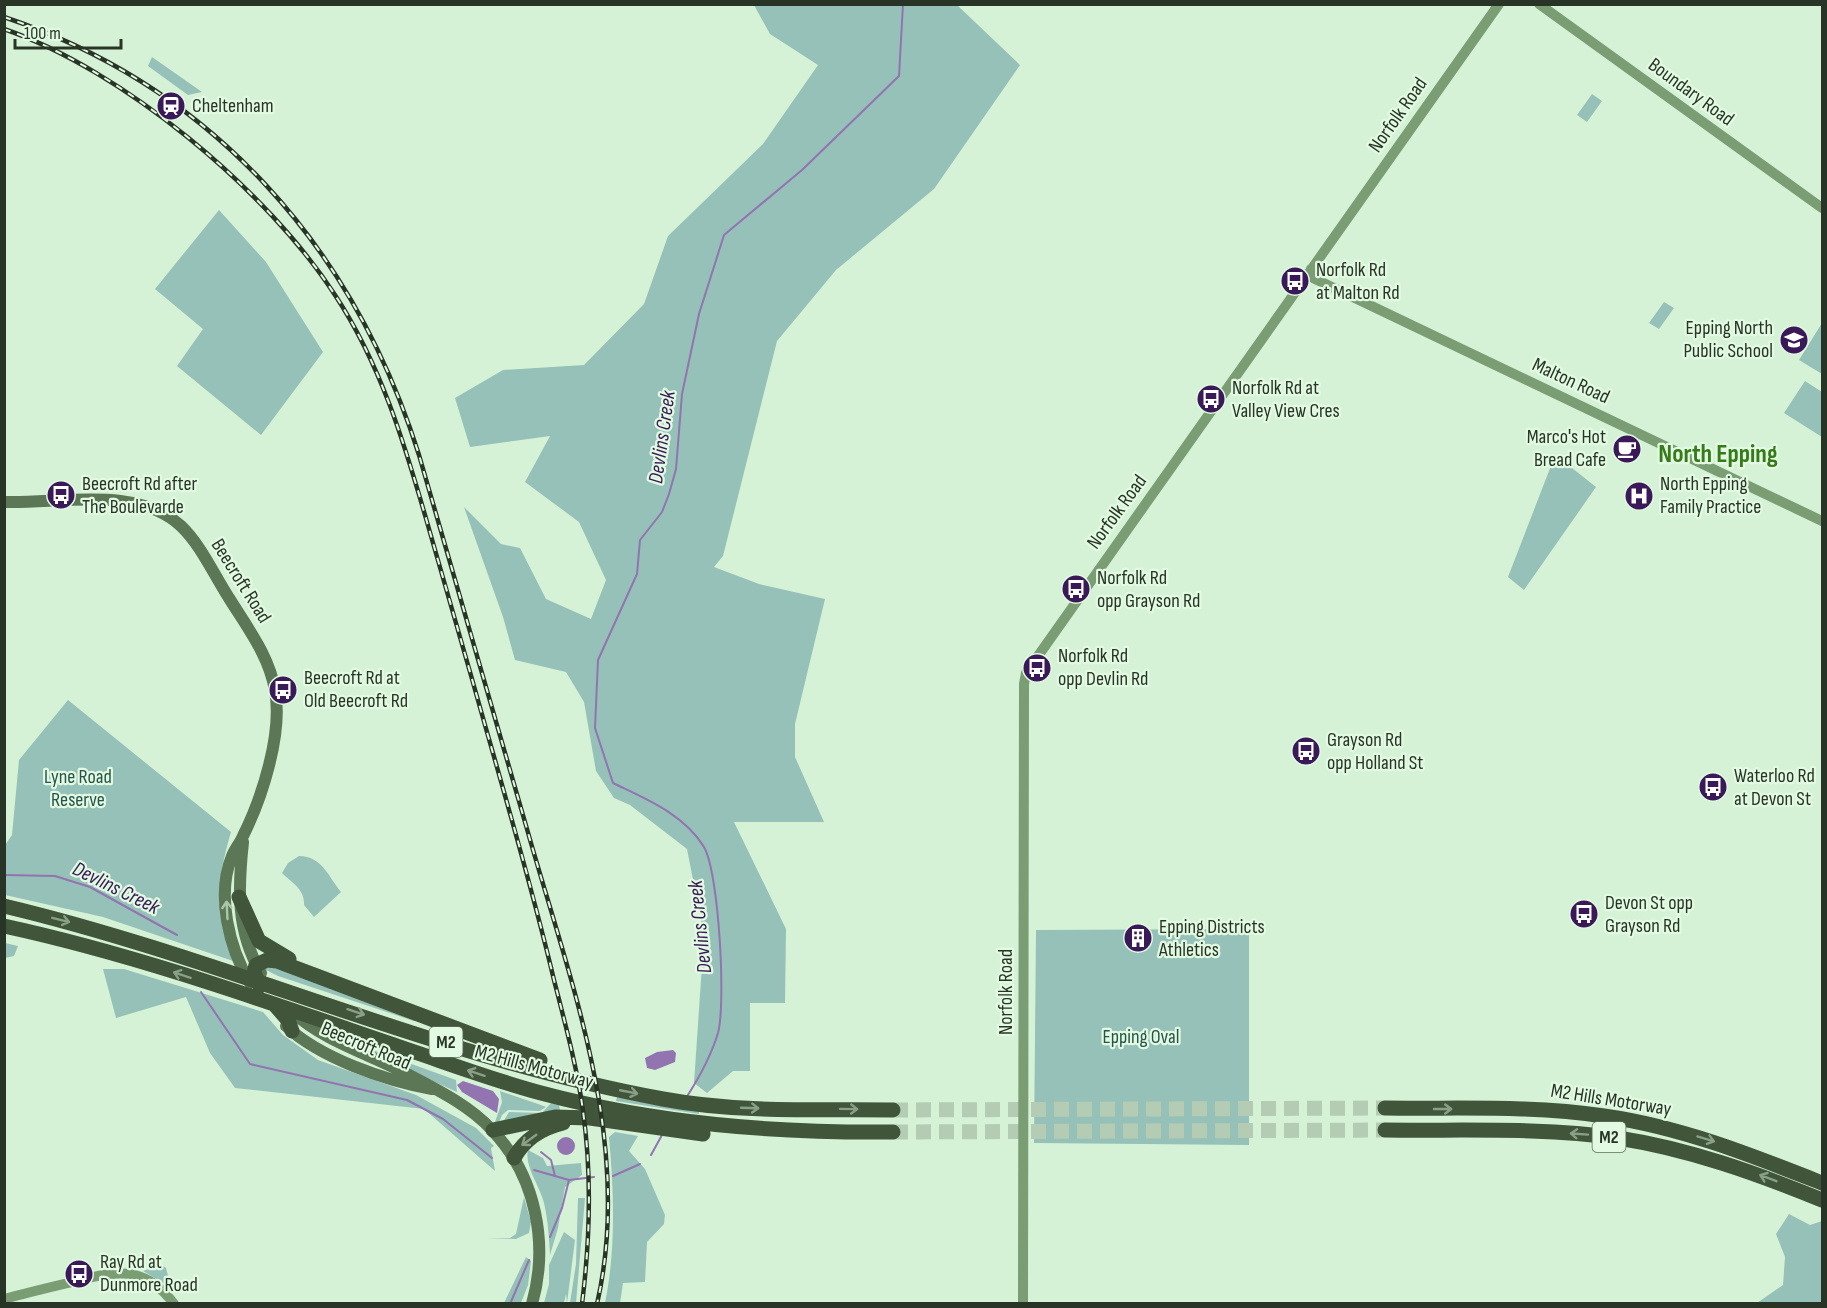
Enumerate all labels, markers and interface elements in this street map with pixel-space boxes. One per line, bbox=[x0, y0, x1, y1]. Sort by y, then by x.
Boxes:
scale bar bbox=[15, 12, 122, 50]
text: 100 m bbox=[24, 23, 61, 44]
street label: Boundary Road bbox=[1643, 53, 1739, 131]
street label: Norfolk Road bbox=[1364, 73, 1432, 157]
station icon: Cheltenham bbox=[155, 90, 187, 122]
place label: Cheltenham bbox=[192, 94, 274, 118]
place label: Norfolk Rd at Malton Rd bbox=[1316, 258, 1400, 305]
bus stop icon: Norfolk Rd at Malton Rd bbox=[1279, 265, 1311, 297]
place label: Epping North Public School bbox=[1683, 316, 1773, 363]
school or university icon: Epping North Public School bbox=[1778, 324, 1810, 356]
street label: Malton Road bbox=[1528, 353, 1614, 409]
place label: Norfolk Rd at Valley View Cres bbox=[1232, 376, 1340, 423]
bus stop icon: Norfolk Rd at Valley View Cres bbox=[1195, 383, 1227, 415]
water label: Devlins Creek bbox=[643, 388, 681, 485]
place label: Marco's Hot Bread Cafe bbox=[1527, 425, 1606, 472]
cafe icon: Marco's Hot Bread Cafe bbox=[1611, 433, 1643, 465]
district label: North Epping bbox=[1658, 439, 1778, 470]
street label: Norfolk Road bbox=[1082, 470, 1152, 554]
place label: Beecroft Rd after The Boulevarde bbox=[82, 472, 197, 519]
place label: North Epping Family Practice bbox=[1660, 472, 1761, 519]
bus stop icon: Beecroft Rd after The Boulevarde bbox=[45, 479, 77, 511]
hospital icon: North Epping Family Practice bbox=[1623, 480, 1655, 512]
street label: Beecroft Road bbox=[206, 534, 276, 628]
place label: Norfolk Rd opp Grayson Rd bbox=[1097, 566, 1200, 613]
bus stop icon: Norfolk Rd opp Grayson Rd bbox=[1060, 573, 1092, 605]
place label: Norfolk Rd opp Devlin Rd bbox=[1058, 644, 1148, 691]
bus stop icon: Norfolk Rd opp Devlin Rd bbox=[1021, 652, 1053, 684]
place label: Beecroft Rd at Old Beecroft Rd bbox=[304, 666, 408, 713]
bus stop icon: Beecroft Rd at Old Beecroft Rd bbox=[267, 674, 299, 706]
place label: Grayson Rd opp Holland St bbox=[1327, 728, 1423, 775]
bus stop icon: Grayson Rd opp Holland St bbox=[1290, 735, 1322, 767]
place label: Waterloo Rd at Devon St bbox=[1734, 764, 1815, 811]
park label: Lyne Road Reserve bbox=[44, 765, 112, 812]
bus stop icon: Waterloo Rd at Devon St bbox=[1697, 771, 1729, 803]
water label: Devlins Creek bbox=[69, 856, 164, 920]
water label: Devlins Creek bbox=[683, 878, 717, 975]
place label: Devon St opp Grayson Rd bbox=[1605, 891, 1693, 938]
bus stop icon: Devon St opp Grayson Rd bbox=[1568, 898, 1600, 930]
one-way arrow bbox=[222, 901, 233, 921]
one-way arrow bbox=[52, 915, 71, 926]
place label: Epping Districts Athletics bbox=[1158, 915, 1265, 962]
building icon: Epping Districts Athletics bbox=[1122, 922, 1154, 954]
street label: Norfolk Road bbox=[994, 949, 1018, 1035]
one-way arrow bbox=[173, 969, 192, 980]
one-way arrow bbox=[346, 1008, 365, 1019]
street label: Beecroft Road bbox=[318, 1016, 414, 1076]
park label: Epping Oval bbox=[1103, 1025, 1179, 1049]
road number: M2 bbox=[430, 1027, 462, 1057]
street label: M2 Hills Motorway bbox=[472, 1040, 596, 1094]
one-way arrow bbox=[467, 1067, 486, 1078]
street label: M2 Hills Motorway bbox=[1549, 1079, 1673, 1121]
one-way arrow bbox=[619, 1087, 639, 1098]
one-way arrow bbox=[739, 1102, 759, 1113]
one-way arrow bbox=[1433, 1103, 1453, 1115]
one-way arrow bbox=[838, 1104, 858, 1115]
road number: M2 bbox=[1592, 1122, 1626, 1152]
one-way arrow bbox=[1569, 1129, 1589, 1140]
one-way arrow bbox=[521, 1134, 537, 1146]
one-way arrow bbox=[1696, 1134, 1715, 1145]
one-way arrow bbox=[1759, 1172, 1778, 1183]
place label: Ray Rd at Dunmore Road bbox=[100, 1250, 198, 1297]
bus stop icon: Ray Rd at Dunmore Road bbox=[63, 1258, 95, 1290]

